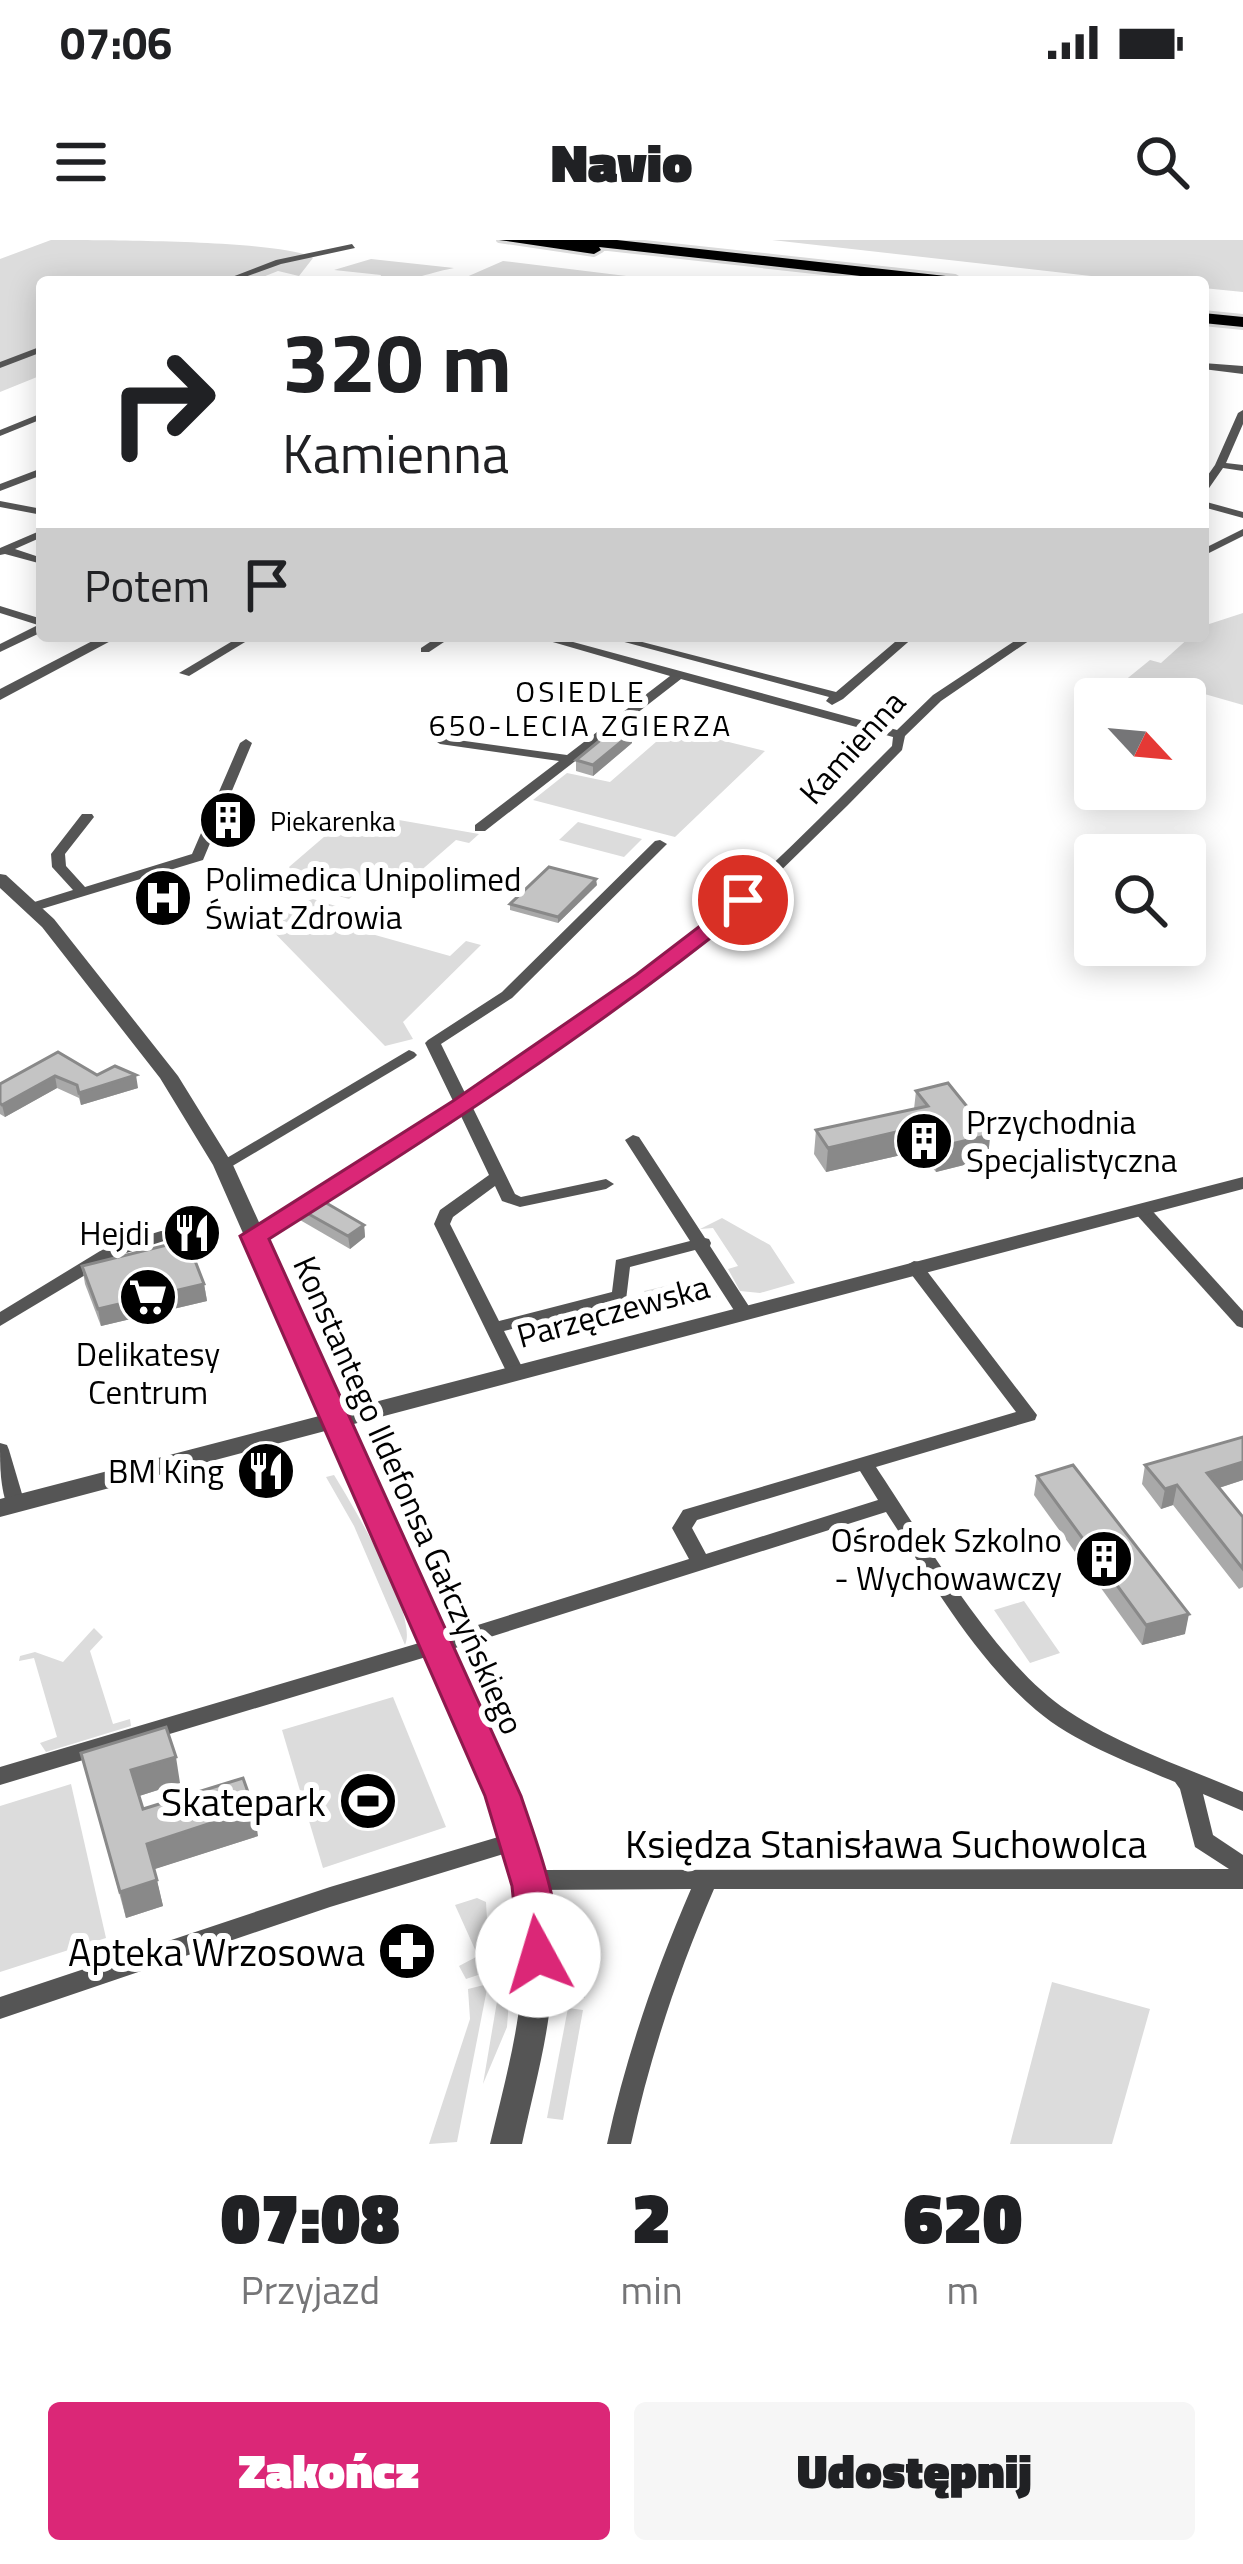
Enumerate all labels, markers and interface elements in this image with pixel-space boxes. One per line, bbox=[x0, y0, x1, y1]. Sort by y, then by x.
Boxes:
text: 07:06 bbox=[60, 8, 172, 76]
text: Navio bbox=[551, 121, 692, 203]
icon: menu bbox=[48, 129, 114, 195]
icon: search bbox=[1129, 129, 1195, 195]
text: 320 m bbox=[282, 297, 512, 425]
icon: right bbox=[84, 324, 240, 480]
text: Kamienna bbox=[282, 412, 509, 494]
text: Potem bbox=[84, 551, 210, 619]
icon: arrive bbox=[234, 552, 300, 618]
district label: OSIEDLE 650-LECIA ZGIERZA bbox=[429, 668, 733, 748]
north arrow bbox=[1074, 678, 1206, 810]
map controls bbox=[1074, 678, 1206, 966]
street label: Kamienna bbox=[787, 679, 917, 815]
building icon: Piekarenka bbox=[197, 789, 259, 851]
place label: Piekarenka bbox=[270, 800, 396, 841]
button: search bbox=[1074, 834, 1206, 966]
pin bbox=[692, 849, 794, 951]
place label: Polimedica Unipolimed Świat Zdrowia bbox=[205, 854, 521, 942]
hospital icon: Polimedica Unipolimed Świat Zdrowia bbox=[132, 867, 194, 929]
icon: arrive bbox=[710, 867, 776, 933]
place label: Przychodnia Specjalistyczna bbox=[966, 1097, 1177, 1185]
building icon: Przychodnia Specjalistyczna bbox=[893, 1110, 955, 1172]
restaurant icon: Hejdi bbox=[161, 1202, 223, 1264]
place label: Hejdi bbox=[79, 1208, 150, 1258]
street label: Konstantego Ildefonsa Gałczyńskiego bbox=[281, 1248, 537, 1742]
street label: Parzęczewska bbox=[511, 1261, 715, 1361]
supermarket icon: Delikatesy Centrum bbox=[117, 1266, 179, 1328]
place label: Delikatesy Centrum bbox=[76, 1329, 220, 1417]
restaurant icon: BM King bbox=[235, 1440, 297, 1502]
place label: BM King bbox=[108, 1446, 224, 1496]
place label: Ośrodek Szkolno - Wychowawczy bbox=[831, 1515, 1062, 1603]
building icon: Ośrodek Szkolno - Wychowawczy bbox=[1073, 1528, 1135, 1590]
sports icon: Skatepark bbox=[337, 1770, 399, 1832]
place label: Skatepark bbox=[161, 1772, 326, 1831]
street label: Księdza Stanisława Suchowolca bbox=[625, 1814, 1147, 1873]
position arrow bbox=[475, 1892, 601, 2018]
pharmacy icon: Apteka Wrzosowa bbox=[376, 1920, 438, 1982]
place label: Apteka Wrzosowa bbox=[68, 1922, 365, 1981]
text: 07:08 bbox=[221, 2161, 400, 2271]
text: 2 bbox=[632, 2161, 671, 2271]
text: 620 bbox=[903, 2161, 1022, 2271]
text: Przyjazd bbox=[241, 2260, 380, 2319]
text: min bbox=[621, 2260, 683, 2319]
text: m bbox=[947, 2260, 979, 2319]
button: Zakończ bbox=[48, 2402, 610, 2540]
button: Udostępnij bbox=[634, 2402, 1195, 2540]

